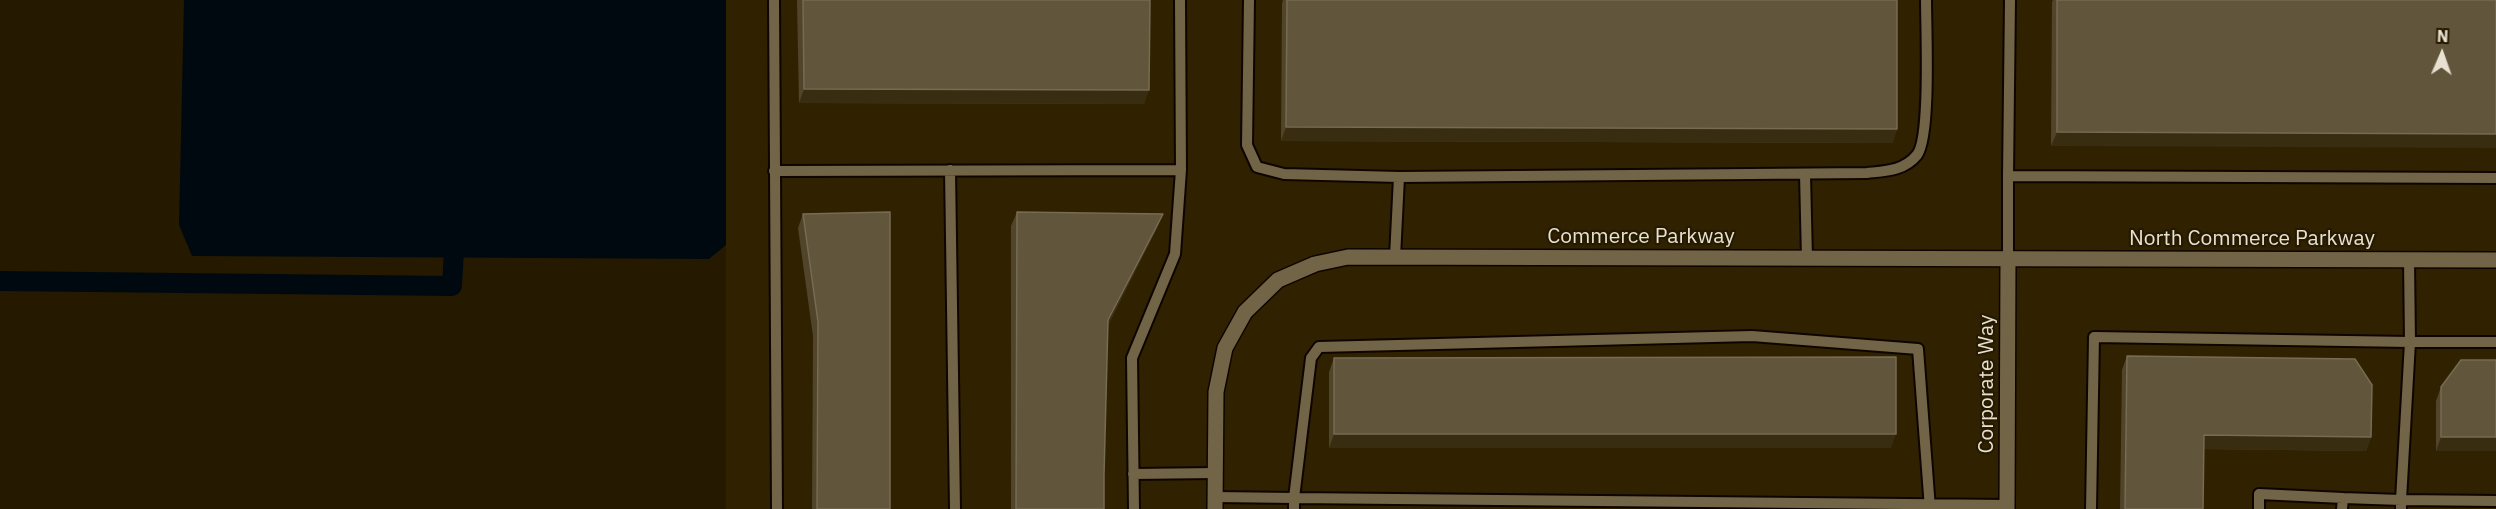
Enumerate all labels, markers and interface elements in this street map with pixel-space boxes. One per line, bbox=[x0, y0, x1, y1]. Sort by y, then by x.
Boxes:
north arrow bbox=[2412, 24, 2472, 84]
text: N bbox=[2436, 26, 2449, 46]
street label: Commerce Parkway bbox=[1547, 224, 1735, 250]
street label: North Commerce Parkway bbox=[2129, 226, 2375, 252]
street label: Corporate Way bbox=[1974, 314, 2000, 454]

